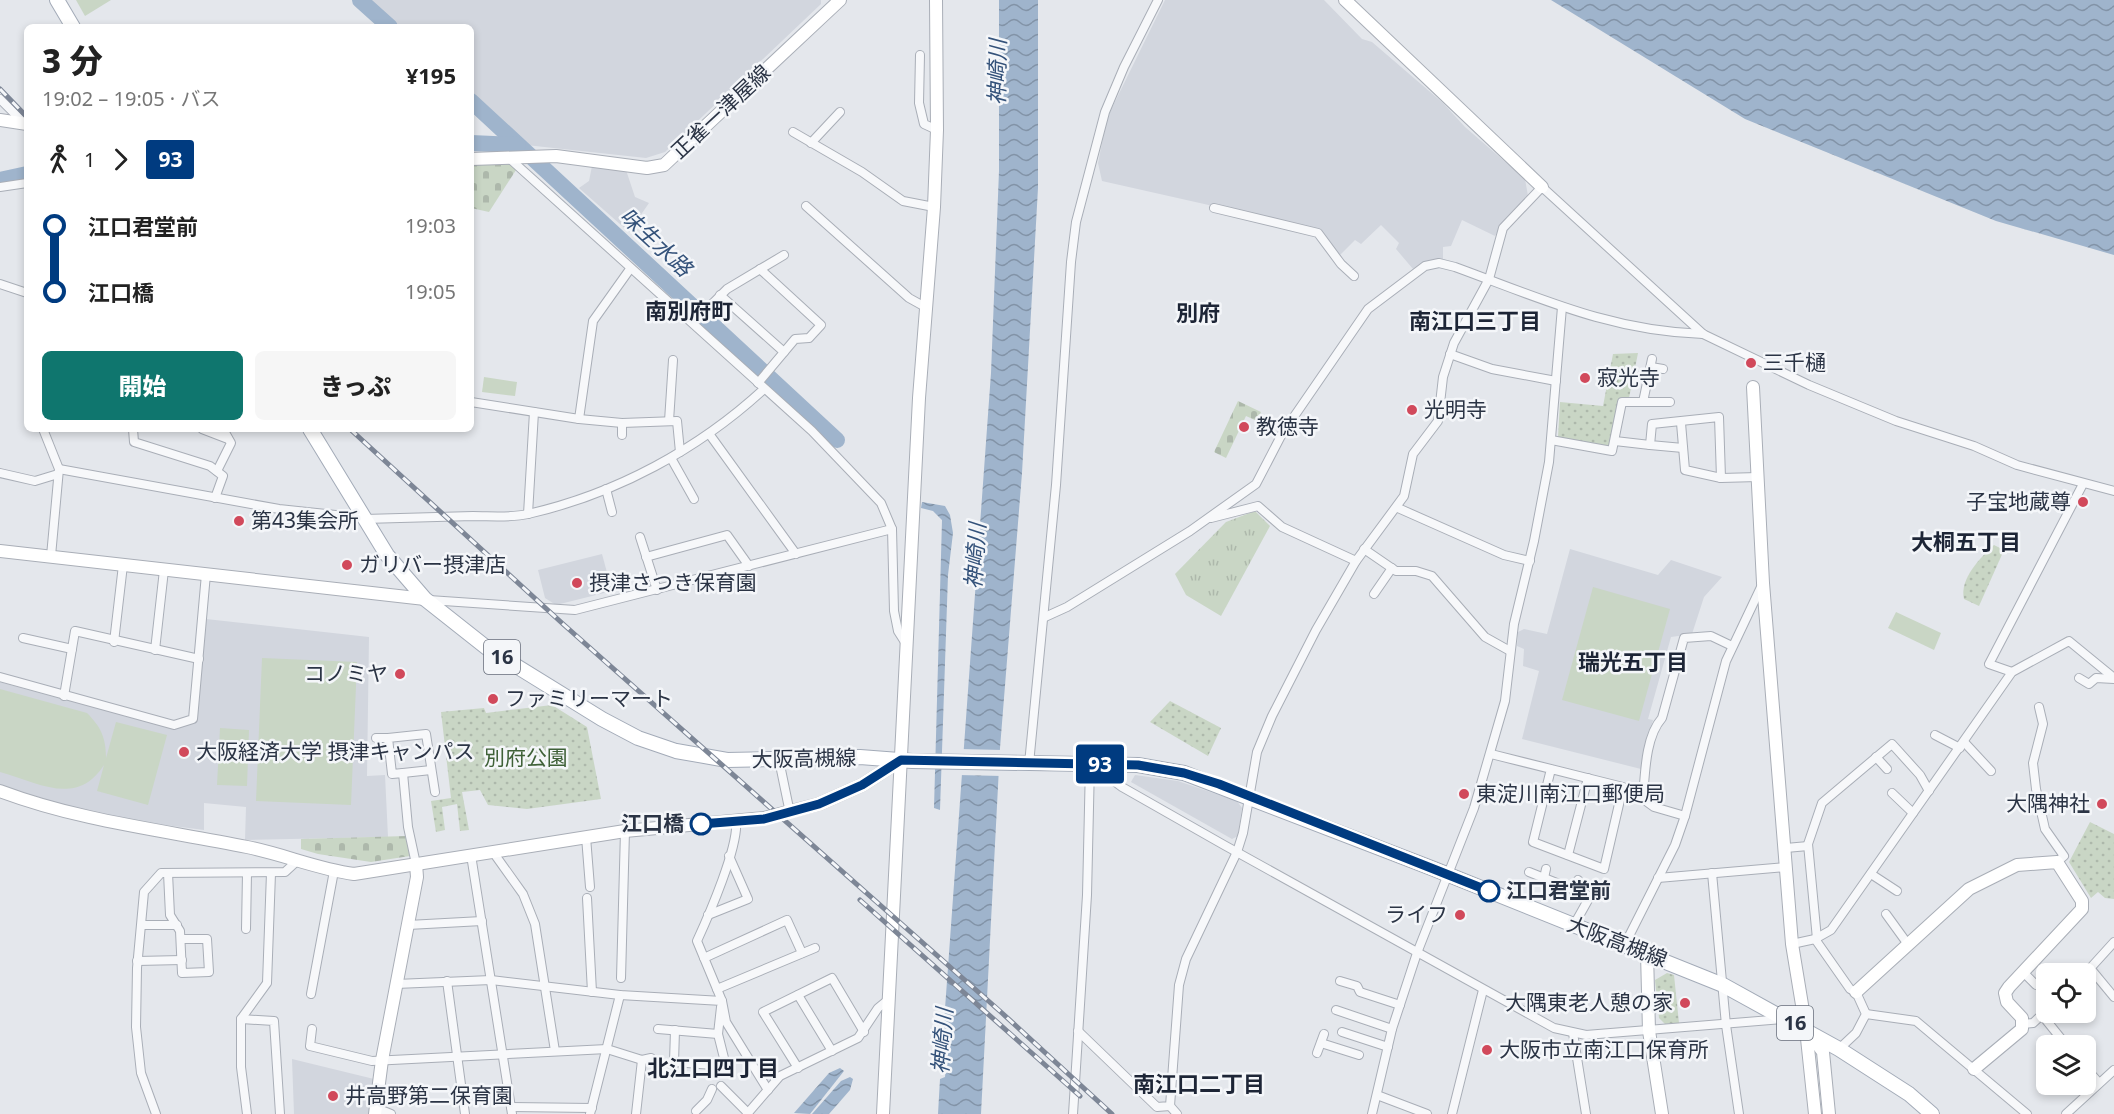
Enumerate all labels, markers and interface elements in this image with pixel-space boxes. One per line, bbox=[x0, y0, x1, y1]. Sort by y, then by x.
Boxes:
water label: 神崎川 bbox=[980, 37, 1012, 105]
text: 3 分 bbox=[42, 38, 103, 83]
street label: 正雀一津屋線 bbox=[665, 58, 776, 164]
text: ¥195 bbox=[406, 60, 456, 90]
text: 19:02 – 19:05 · バス bbox=[42, 85, 220, 112]
icon: walk bbox=[42, 143, 75, 176]
icon: forward bbox=[104, 143, 137, 176]
text: 93 bbox=[158, 145, 182, 173]
text: 1 bbox=[84, 146, 95, 173]
water label: 味生水路 bbox=[614, 200, 701, 284]
text: 江口君堂前 bbox=[88, 211, 198, 241]
text: 19:03 bbox=[405, 212, 456, 239]
text: 江口橋 bbox=[88, 277, 154, 307]
text: 19:05 bbox=[405, 278, 456, 305]
district label: 南別府町 bbox=[645, 295, 733, 325]
district label: 別府 bbox=[1176, 297, 1220, 327]
district label: 南江口三丁目 bbox=[1409, 305, 1541, 335]
place label: 三千樋 bbox=[1763, 348, 1826, 376]
button: 開始 bbox=[42, 351, 243, 420]
button: きっぷ bbox=[255, 351, 456, 420]
marker: 三千樋 bbox=[1744, 356, 1758, 370]
place label: 寂光寺 bbox=[1597, 363, 1660, 391]
marker: 寂光寺 bbox=[1578, 371, 1592, 385]
place label: 光明寺 bbox=[1424, 395, 1487, 423]
marker: 光明寺 bbox=[1405, 403, 1419, 417]
place label: 教徳寺 bbox=[1256, 412, 1319, 440]
marker: 教徳寺 bbox=[1237, 420, 1251, 434]
place label: 子宝地蔵尊 bbox=[1966, 487, 2071, 515]
marker: 子宝地蔵尊 bbox=[2076, 495, 2090, 509]
place label: 第43集会所 bbox=[251, 506, 359, 534]
marker: 第43集会所 bbox=[232, 514, 246, 528]
water label: 神崎川 bbox=[957, 520, 991, 590]
district label: 大桐五丁目 bbox=[1911, 526, 2021, 556]
place label: ガリバー摂津店 bbox=[359, 550, 506, 578]
marker: ガリバー摂津店 bbox=[340, 558, 354, 572]
place label: 摂津さつき保育園 bbox=[589, 568, 757, 596]
marker: 摂津さつき保育園 bbox=[570, 576, 584, 590]
road number: 16 bbox=[484, 640, 520, 674]
district label: 瑞光五丁目 bbox=[1578, 646, 1688, 676]
place label: コノミヤ bbox=[304, 659, 388, 687]
marker: コノミヤ bbox=[393, 667, 407, 681]
place label: ファミリーマート bbox=[505, 684, 673, 712]
marker: ファミリーマート bbox=[486, 692, 500, 706]
place label: 大阪経済大学 摂津キャンパス bbox=[196, 737, 474, 765]
park label: 別府公園 bbox=[484, 743, 568, 771]
street label: 大阪高槻線 bbox=[751, 743, 857, 773]
line badge: 93 bbox=[1073, 744, 1127, 783]
marker: 大阪経済大学 摂津キャンパス bbox=[177, 745, 191, 759]
text: 93 bbox=[1088, 750, 1112, 778]
place label: 東淀川南江口郵便局 bbox=[1476, 779, 1665, 807]
marker: 東淀川南江口郵便局 bbox=[1457, 787, 1471, 801]
place label: 大隅神社 bbox=[2006, 789, 2090, 817]
marker: 大隅神社 bbox=[2095, 797, 2109, 811]
place label: 江口橋 bbox=[621, 809, 684, 837]
marker: 江口橋 bbox=[690, 813, 712, 835]
place label: 江口君堂前 bbox=[1506, 876, 1611, 904]
marker: 江口君堂前 bbox=[1478, 880, 1500, 902]
place label: ライフ bbox=[1385, 900, 1448, 928]
marker: ライフ bbox=[1453, 908, 1467, 922]
street label: 大阪高槻線 bbox=[1563, 909, 1671, 973]
map controls bbox=[2036, 963, 2096, 1095]
button: locate bbox=[2036, 963, 2096, 1023]
place label: 大隅東老人憩の家 bbox=[1505, 988, 1673, 1016]
marker: 大隅東老人憩の家 bbox=[1678, 996, 1692, 1010]
water label: 神崎川 bbox=[924, 1005, 958, 1075]
road number: 16 bbox=[1777, 1006, 1813, 1040]
place label: 大阪市立南江口保育所 bbox=[1499, 1035, 1709, 1063]
button: layers bbox=[2036, 1035, 2096, 1095]
marker: 大阪市立南江口保育所 bbox=[1480, 1043, 1494, 1057]
district label: 北江口四丁目 bbox=[647, 1052, 779, 1082]
district label: 南江口二丁目 bbox=[1133, 1068, 1265, 1098]
place label: 井高野第二保育園 bbox=[345, 1081, 513, 1109]
marker: 井高野第二保育園 bbox=[326, 1089, 340, 1103]

